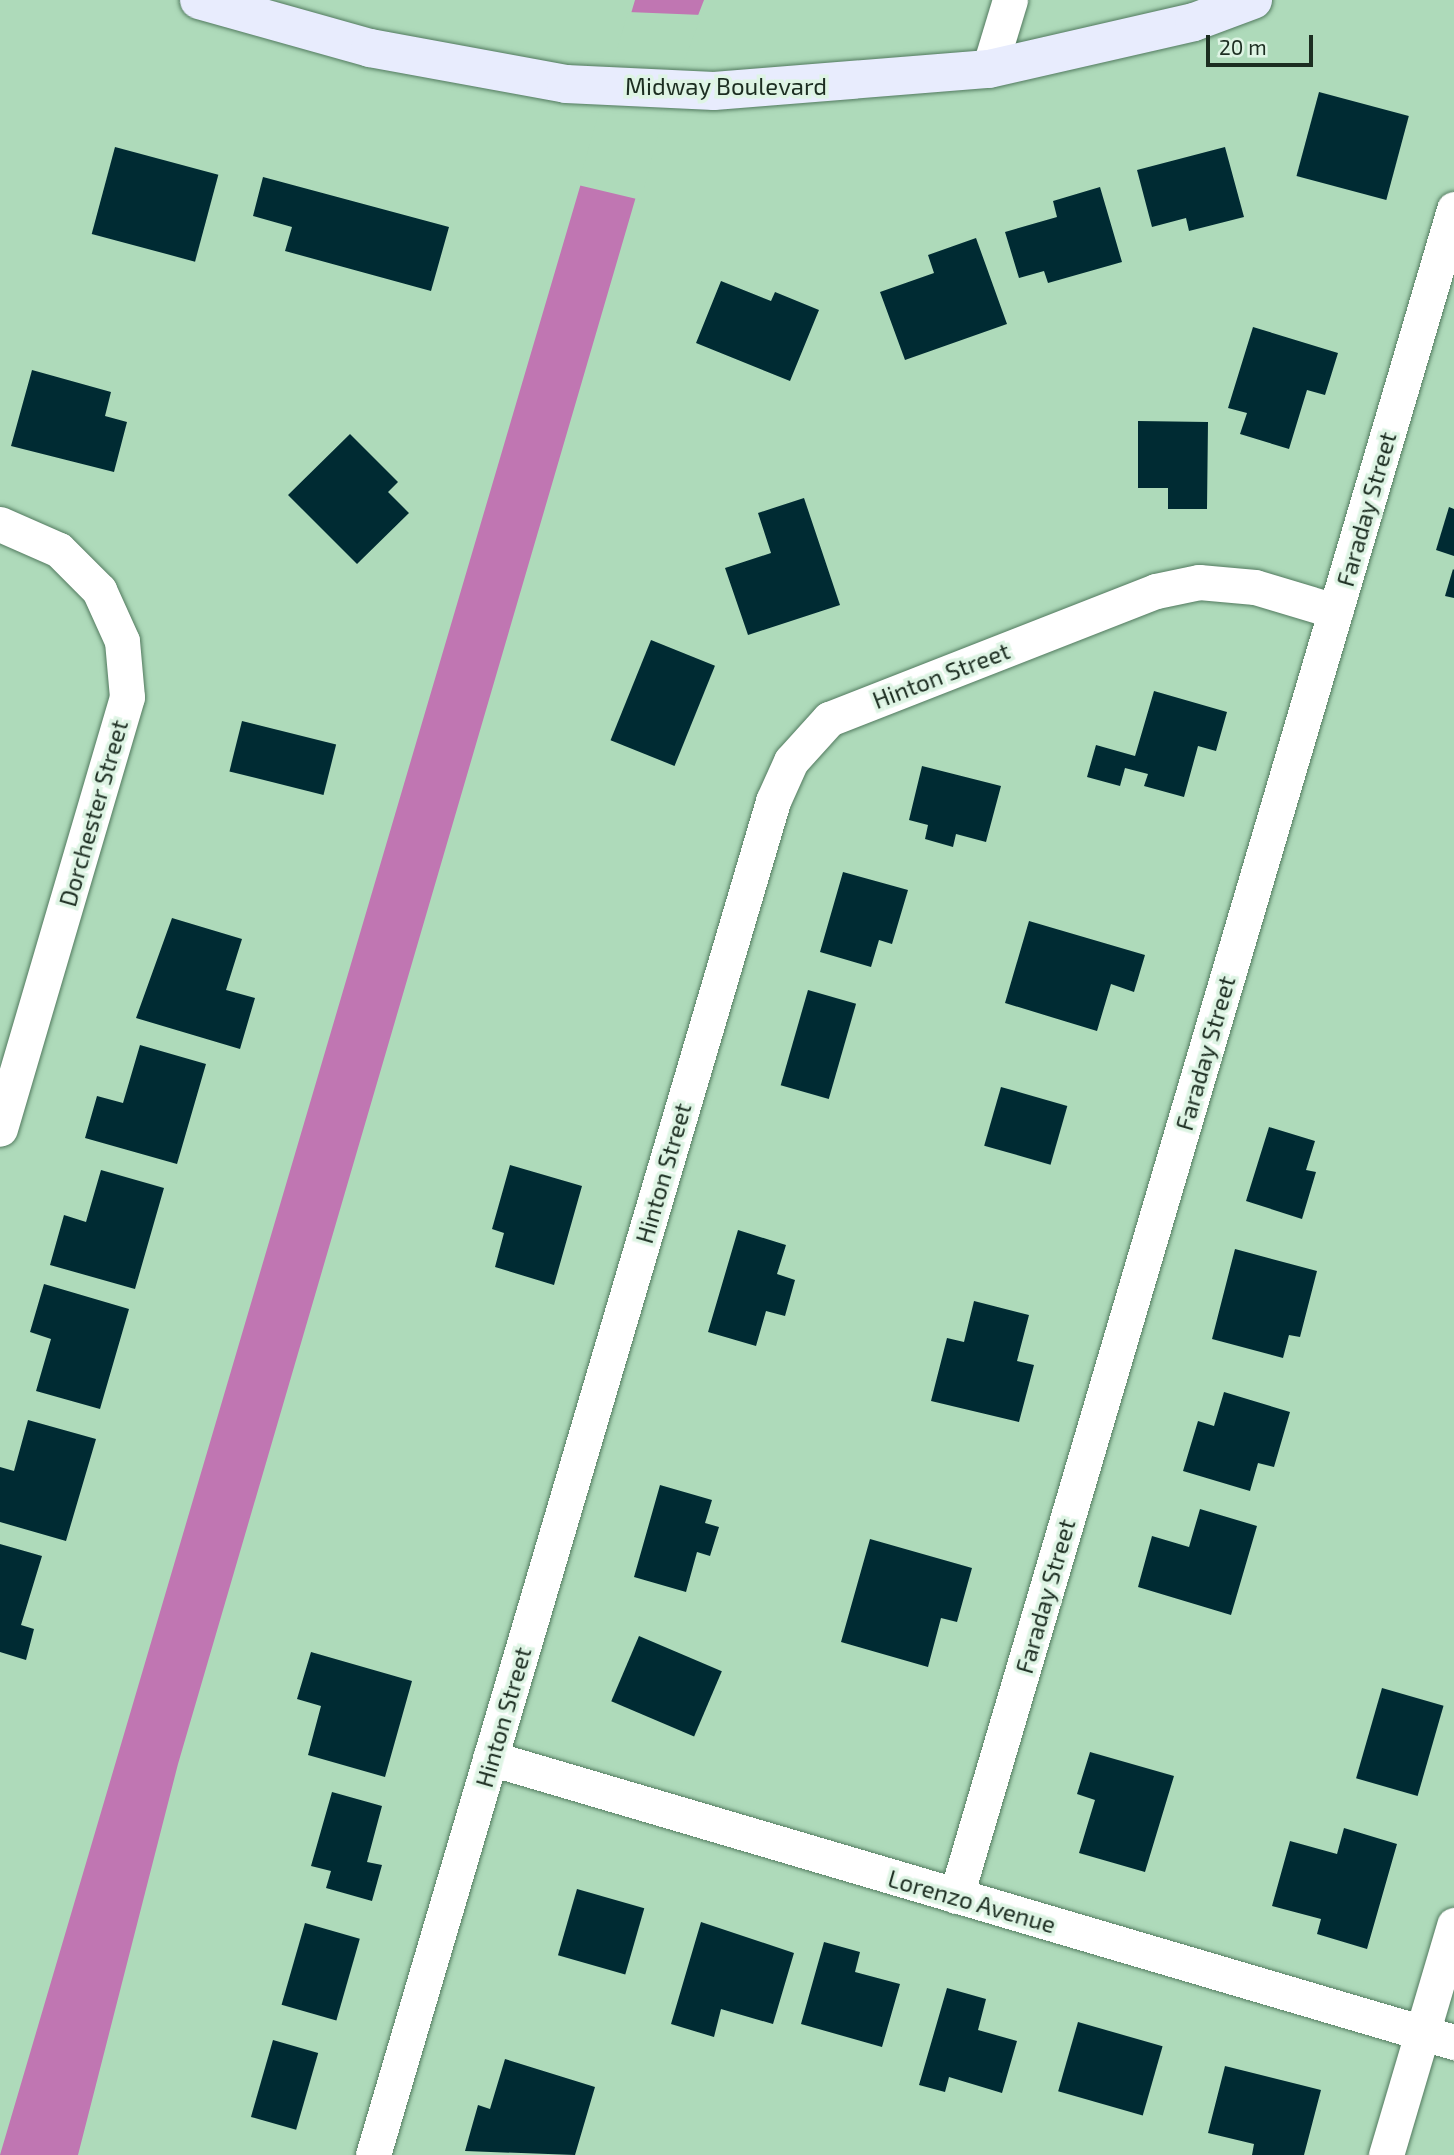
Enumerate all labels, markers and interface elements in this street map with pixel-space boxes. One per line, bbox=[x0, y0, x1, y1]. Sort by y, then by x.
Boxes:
scale bar bbox=[1209, 21, 1316, 65]
text: 20 m bbox=[1219, 34, 1267, 59]
street label: Midway Boulevard bbox=[625, 72, 827, 100]
street label: Faraday Street bbox=[1330, 428, 1402, 590]
street label: Hinton Street bbox=[868, 636, 1014, 714]
street label: Dorchester Street bbox=[53, 716, 133, 910]
street label: Faraday Street bbox=[1169, 972, 1241, 1134]
street label: Hinton Street bbox=[629, 1099, 697, 1247]
street label: Faraday Street bbox=[1009, 1515, 1081, 1677]
street label: Hinton Street bbox=[469, 1643, 537, 1791]
street label: Lorenzo Avenue bbox=[885, 1863, 1059, 1939]

